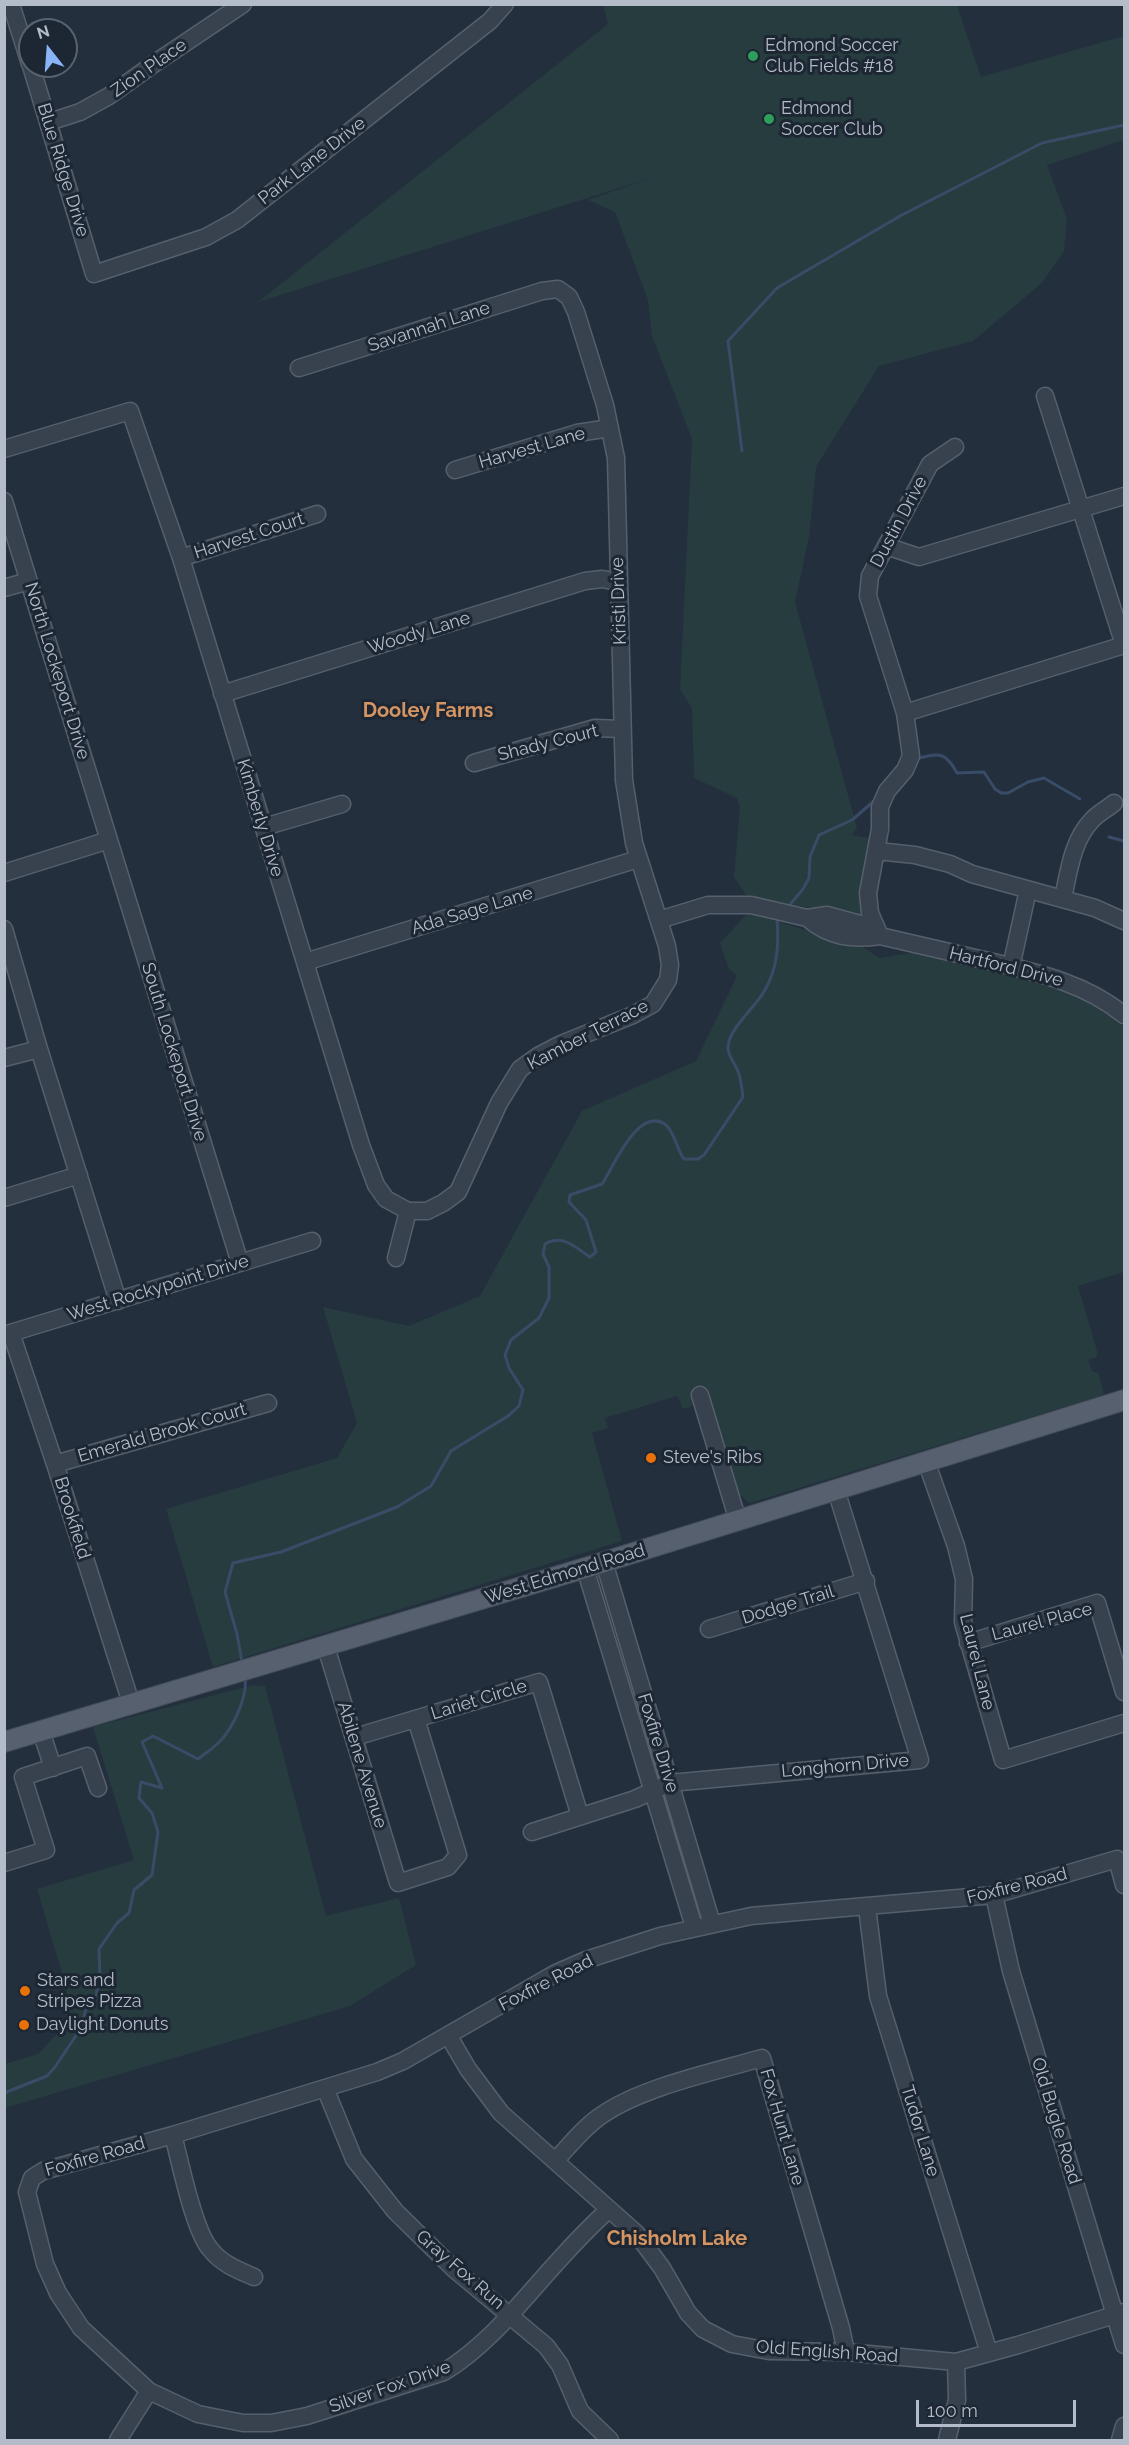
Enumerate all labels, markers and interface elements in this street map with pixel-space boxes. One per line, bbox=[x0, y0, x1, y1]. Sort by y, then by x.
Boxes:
north arrow bbox=[18, 18, 78, 78]
text: N bbox=[35, 21, 52, 43]
street label: Zion Place bbox=[107, 34, 191, 102]
place label: Edmond Soccer Club Fields #18 bbox=[765, 35, 899, 78]
marker: Edmond Soccer Club Fields #18 bbox=[746, 49, 760, 63]
place label: Edmond Soccer Club bbox=[781, 98, 883, 140]
street label: Blue Ridge Drive bbox=[32, 101, 94, 239]
street label: Park Lane Drive bbox=[254, 112, 370, 210]
marker: Edmond Soccer Club bbox=[762, 112, 776, 126]
street label: Savannah Lane bbox=[365, 297, 493, 357]
street label: Harvest Lane bbox=[476, 422, 588, 474]
street label: Dustin Drive bbox=[866, 473, 932, 571]
street label: Harvest Court bbox=[191, 508, 307, 564]
street label: Kristi Drive bbox=[607, 557, 631, 645]
street label: North Lockeport Drive bbox=[20, 580, 94, 762]
street label: Woody Lane bbox=[365, 607, 473, 659]
district label: Dooley Farms bbox=[363, 699, 493, 723]
street label: Shady Court bbox=[495, 720, 601, 766]
street label: Kimberly Drive bbox=[232, 757, 288, 879]
street label: Ada Sage Lane bbox=[409, 882, 535, 940]
street label: Hartford Drive bbox=[947, 942, 1065, 992]
street label: South Lockeport Drive bbox=[137, 960, 211, 1144]
street label: Kamber Terrace bbox=[524, 995, 652, 1075]
street label: West Rockypoint Drive bbox=[65, 1250, 251, 1326]
street label: Emerald Brook Court bbox=[75, 1399, 249, 1467]
place label: Steve's Ribs bbox=[663, 1447, 762, 1469]
marker: Steve's Ribs bbox=[644, 1451, 658, 1465]
street label: Brookfield bbox=[49, 1474, 95, 1562]
street label: West Edmond Road bbox=[482, 1539, 648, 1609]
street label: Dodge Trail bbox=[739, 1581, 837, 1629]
street label: Laurel Place bbox=[989, 1598, 1095, 1646]
street label: Laurel Lane bbox=[955, 1612, 999, 1712]
street label: Lariet Circle bbox=[428, 1675, 530, 1725]
street label: Foxfire Drive bbox=[633, 1691, 683, 1795]
street label: Abilene Avenue bbox=[332, 1699, 392, 1831]
street label: Longhorn Drive bbox=[780, 1750, 910, 1782]
street label: Foxfire Road bbox=[965, 1863, 1069, 1909]
street label: Foxfire Road bbox=[495, 1950, 597, 2016]
place label: Stars and Stripes Pizza bbox=[37, 1970, 142, 2012]
marker: Stars and Stripes Pizza bbox=[18, 1984, 32, 1998]
place label: Daylight Donuts bbox=[36, 2014, 169, 2036]
marker: Daylight Donuts bbox=[17, 2018, 31, 2032]
street label: Old Bugle Road bbox=[1026, 2055, 1086, 2187]
street label: Fox Hunt Lane bbox=[755, 2066, 809, 2188]
street label: Tudor Lane bbox=[896, 2083, 944, 2179]
street label: Foxfire Road bbox=[43, 2132, 147, 2182]
street label: Gray Fox Run bbox=[411, 2226, 509, 2314]
district label: Chisholm Lake bbox=[607, 2227, 747, 2251]
street label: Old English Road bbox=[755, 2336, 899, 2368]
street label: Silver Fox Drive bbox=[326, 2356, 454, 2418]
scale bar bbox=[919, 2388, 1080, 2426]
text: 100 m bbox=[927, 2400, 978, 2421]

